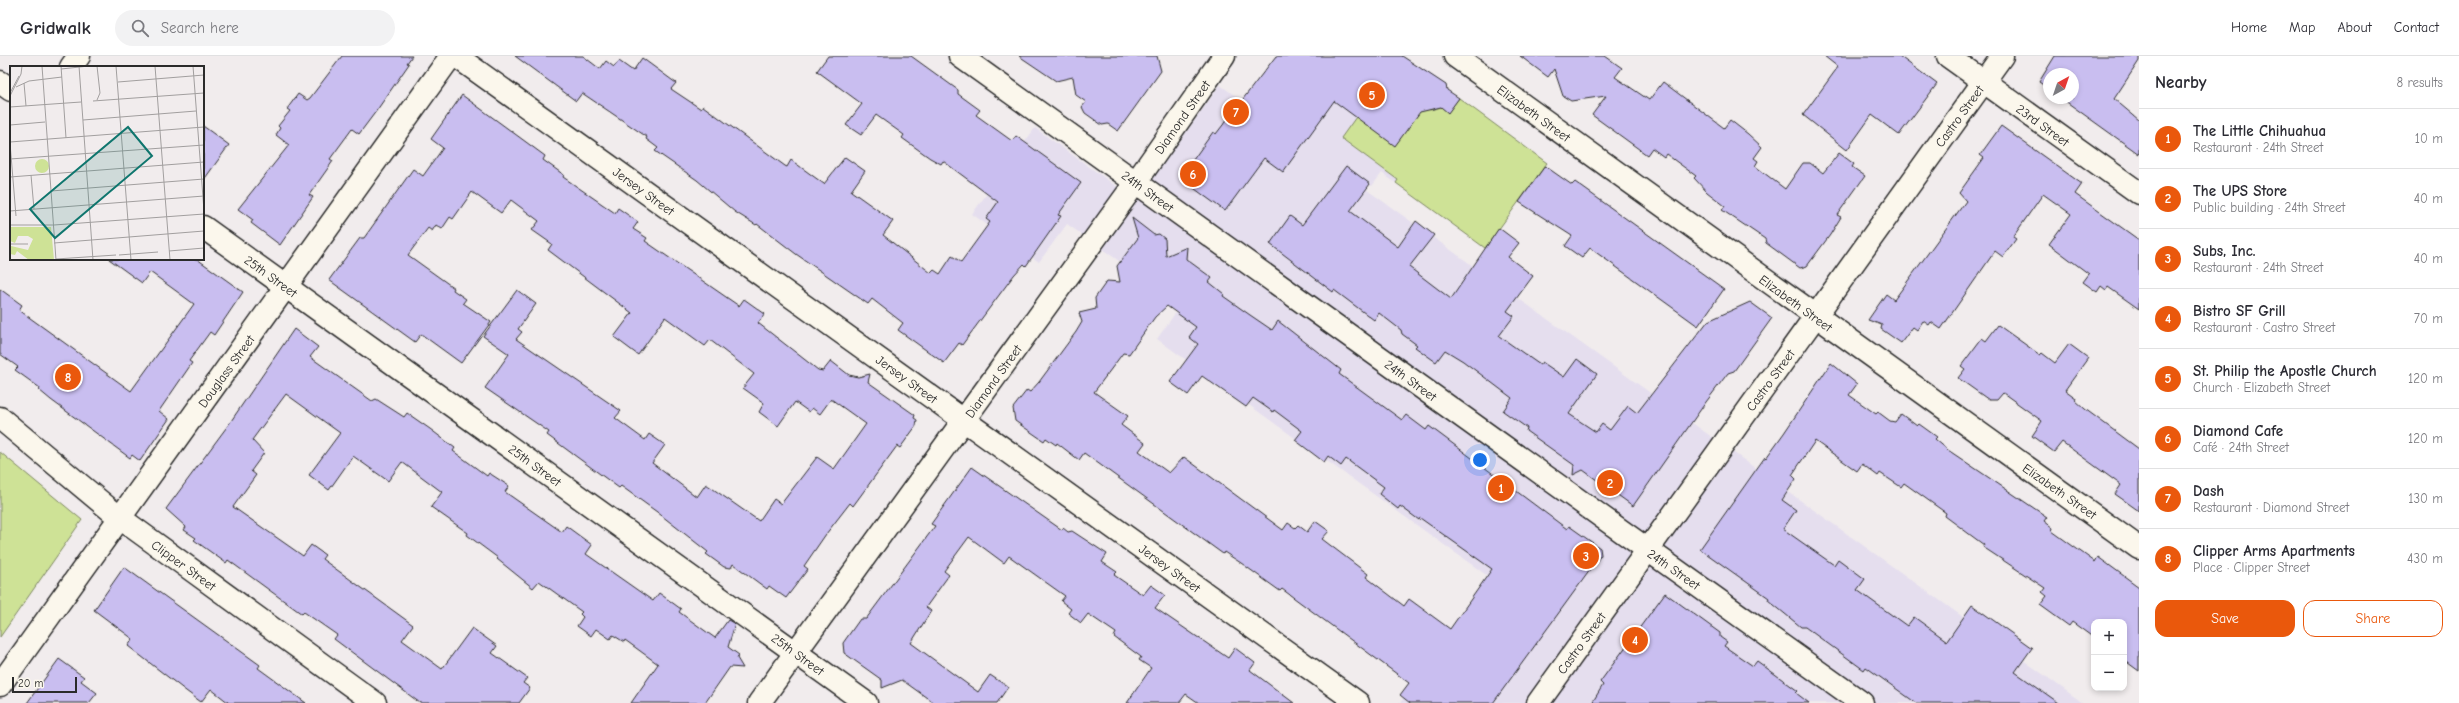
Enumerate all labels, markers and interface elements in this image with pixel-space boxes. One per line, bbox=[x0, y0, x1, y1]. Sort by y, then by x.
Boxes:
search box bbox=[115, 10, 395, 46]
text: Gridwalk bbox=[20, 17, 91, 39]
icon: search bbox=[129, 17, 151, 39]
text: Search here bbox=[161, 19, 239, 37]
text: Home bbox=[2231, 19, 2267, 36]
text: Map bbox=[2289, 19, 2315, 36]
text: About bbox=[2337, 19, 2372, 36]
text: Contact bbox=[2394, 19, 2439, 36]
inset map bbox=[10, 66, 204, 260]
north arrow bbox=[2043, 68, 2079, 104]
text: Nearby bbox=[2155, 73, 2206, 92]
text: 8 results bbox=[2397, 75, 2443, 90]
street label: Diamond Street bbox=[1151, 77, 1214, 157]
pin: 5 bbox=[1359, 80, 1385, 110]
street label: Elizabeth Street bbox=[1494, 82, 1574, 146]
street label: Castro Street bbox=[1932, 82, 1988, 150]
pin: 7 bbox=[1223, 97, 1249, 127]
street label: 23rd Street bbox=[2013, 101, 2073, 150]
text: The Little Chihuahua bbox=[2193, 122, 2326, 140]
text: 1 bbox=[2165, 131, 2171, 146]
text: 10 m bbox=[2415, 131, 2443, 146]
text: Restaurant · 24th Street bbox=[2193, 140, 2323, 155]
pin: 6 bbox=[1180, 159, 1206, 189]
street label: Jersey Street bbox=[610, 164, 678, 219]
street label: 24th Street bbox=[1119, 168, 1178, 216]
text: The UPS Store bbox=[2193, 182, 2287, 200]
text: 2 bbox=[2165, 191, 2171, 206]
text: 40 m bbox=[2414, 191, 2443, 206]
text: Public building · 24th Street bbox=[2193, 200, 2345, 215]
text: Subs, Inc. bbox=[2193, 242, 2255, 260]
text: 3 bbox=[2165, 251, 2171, 266]
text: 40 m bbox=[2414, 251, 2443, 266]
street label: 25th Street bbox=[241, 252, 301, 301]
text: Restaurant · 24th Street bbox=[2193, 260, 2323, 275]
street label: Elizabeth Street bbox=[1756, 272, 1836, 336]
text: Bistro SF Grill bbox=[2193, 302, 2286, 320]
text: 4 bbox=[2165, 311, 2171, 326]
text: 70 m bbox=[2414, 311, 2443, 326]
text: Restaurant · Castro Street bbox=[2193, 320, 2335, 335]
street label: Douglass Street bbox=[195, 331, 258, 410]
street label: Diamond Street bbox=[962, 341, 1026, 421]
street label: Castro Street bbox=[1743, 346, 1799, 414]
street label: Jersey Street bbox=[873, 352, 941, 407]
street label: 24th Street bbox=[1382, 357, 1441, 405]
pin: 8 bbox=[55, 362, 81, 392]
text: St. Philip the Apostle Church bbox=[2193, 362, 2377, 380]
text: 5 bbox=[2165, 371, 2171, 386]
text: 120 m bbox=[2408, 371, 2443, 386]
text: Church · Elizabeth Street bbox=[2193, 380, 2330, 395]
text: Diamond Cafe bbox=[2193, 422, 2283, 440]
text: 6 bbox=[2165, 431, 2171, 446]
text: 120 m bbox=[2408, 431, 2443, 446]
text: Café · 24th Street bbox=[2193, 440, 2289, 455]
street label: 25th Street bbox=[505, 441, 565, 490]
your location bbox=[1470, 450, 1490, 470]
street label: Elizabeth Street bbox=[2020, 460, 2101, 523]
pin: 2 bbox=[1597, 468, 1623, 498]
pin: 1 bbox=[1488, 473, 1514, 503]
text: Dash bbox=[2193, 482, 2224, 500]
text: 7 bbox=[2165, 491, 2171, 506]
text: 130 m bbox=[2408, 491, 2443, 506]
text: Restaurant · Diamond Street bbox=[2193, 500, 2349, 515]
street label: Clipper Street bbox=[148, 537, 220, 595]
street label: Jersey Street bbox=[1136, 541, 1204, 596]
pin: 3 bbox=[1573, 541, 1599, 571]
text: Clipper Arms Apartments bbox=[2193, 542, 2355, 560]
street label: 24th Street bbox=[1645, 546, 1704, 594]
text: 8 bbox=[2165, 551, 2171, 566]
text: 430 m bbox=[2407, 551, 2443, 566]
text: Place · Clipper Street bbox=[2193, 560, 2310, 575]
button: Save bbox=[2155, 600, 2295, 637]
button: Share bbox=[2303, 600, 2443, 637]
street label: Castro Street bbox=[1554, 609, 1610, 677]
map controls bbox=[2091, 619, 2127, 691]
button: + bbox=[2091, 619, 2127, 655]
pin: 4 bbox=[1622, 625, 1648, 655]
street label: 25th Street bbox=[768, 630, 828, 679]
button: − bbox=[2091, 655, 2127, 691]
scale bar bbox=[12, 675, 77, 694]
text: 20 m bbox=[18, 677, 43, 690]

